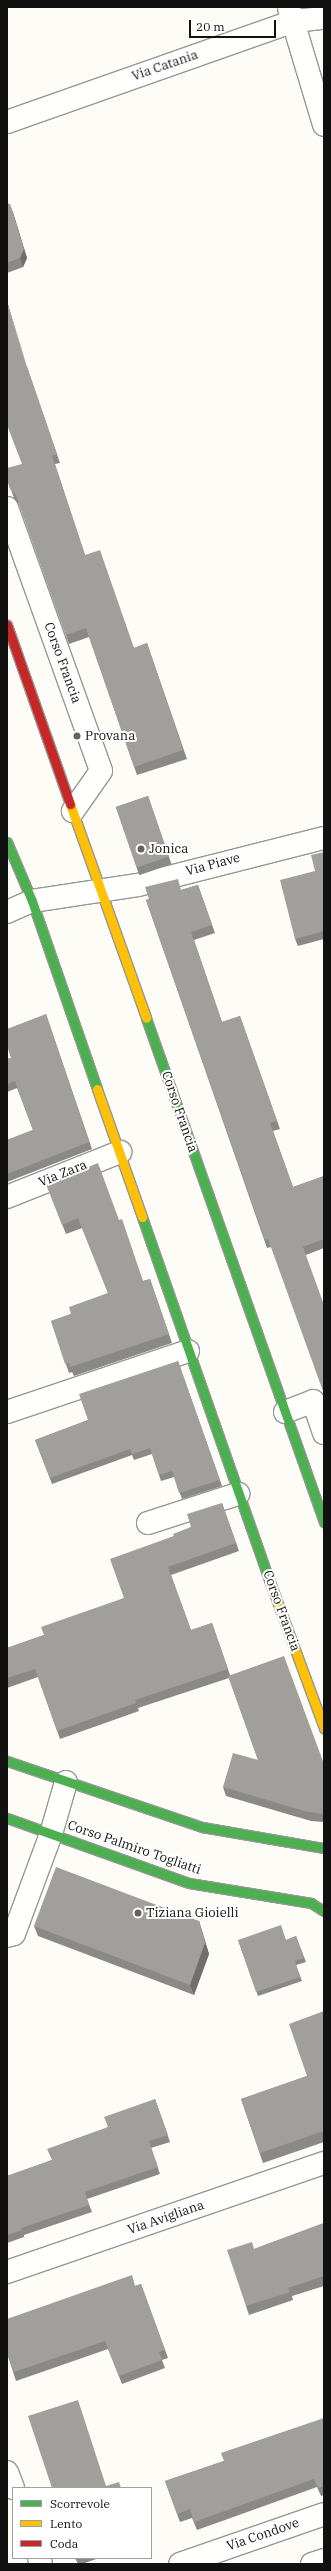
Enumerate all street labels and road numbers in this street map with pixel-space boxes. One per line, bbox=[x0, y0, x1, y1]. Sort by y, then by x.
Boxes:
street label: Via Catania bbox=[130, 47, 200, 85]
street label: Corso Francia bbox=[40, 620, 84, 706]
street label: Via Piave bbox=[184, 850, 242, 880]
street label: Corso Francia bbox=[158, 1069, 200, 1155]
street label: Via Zara bbox=[37, 1157, 89, 1191]
street label: Corso Francia bbox=[259, 1568, 303, 1654]
street label: Corso Palmiro Togliatti bbox=[65, 1818, 203, 1878]
street label: Via Avigliana bbox=[126, 2198, 206, 2238]
street label: Via Condove bbox=[225, 2515, 301, 2555]

